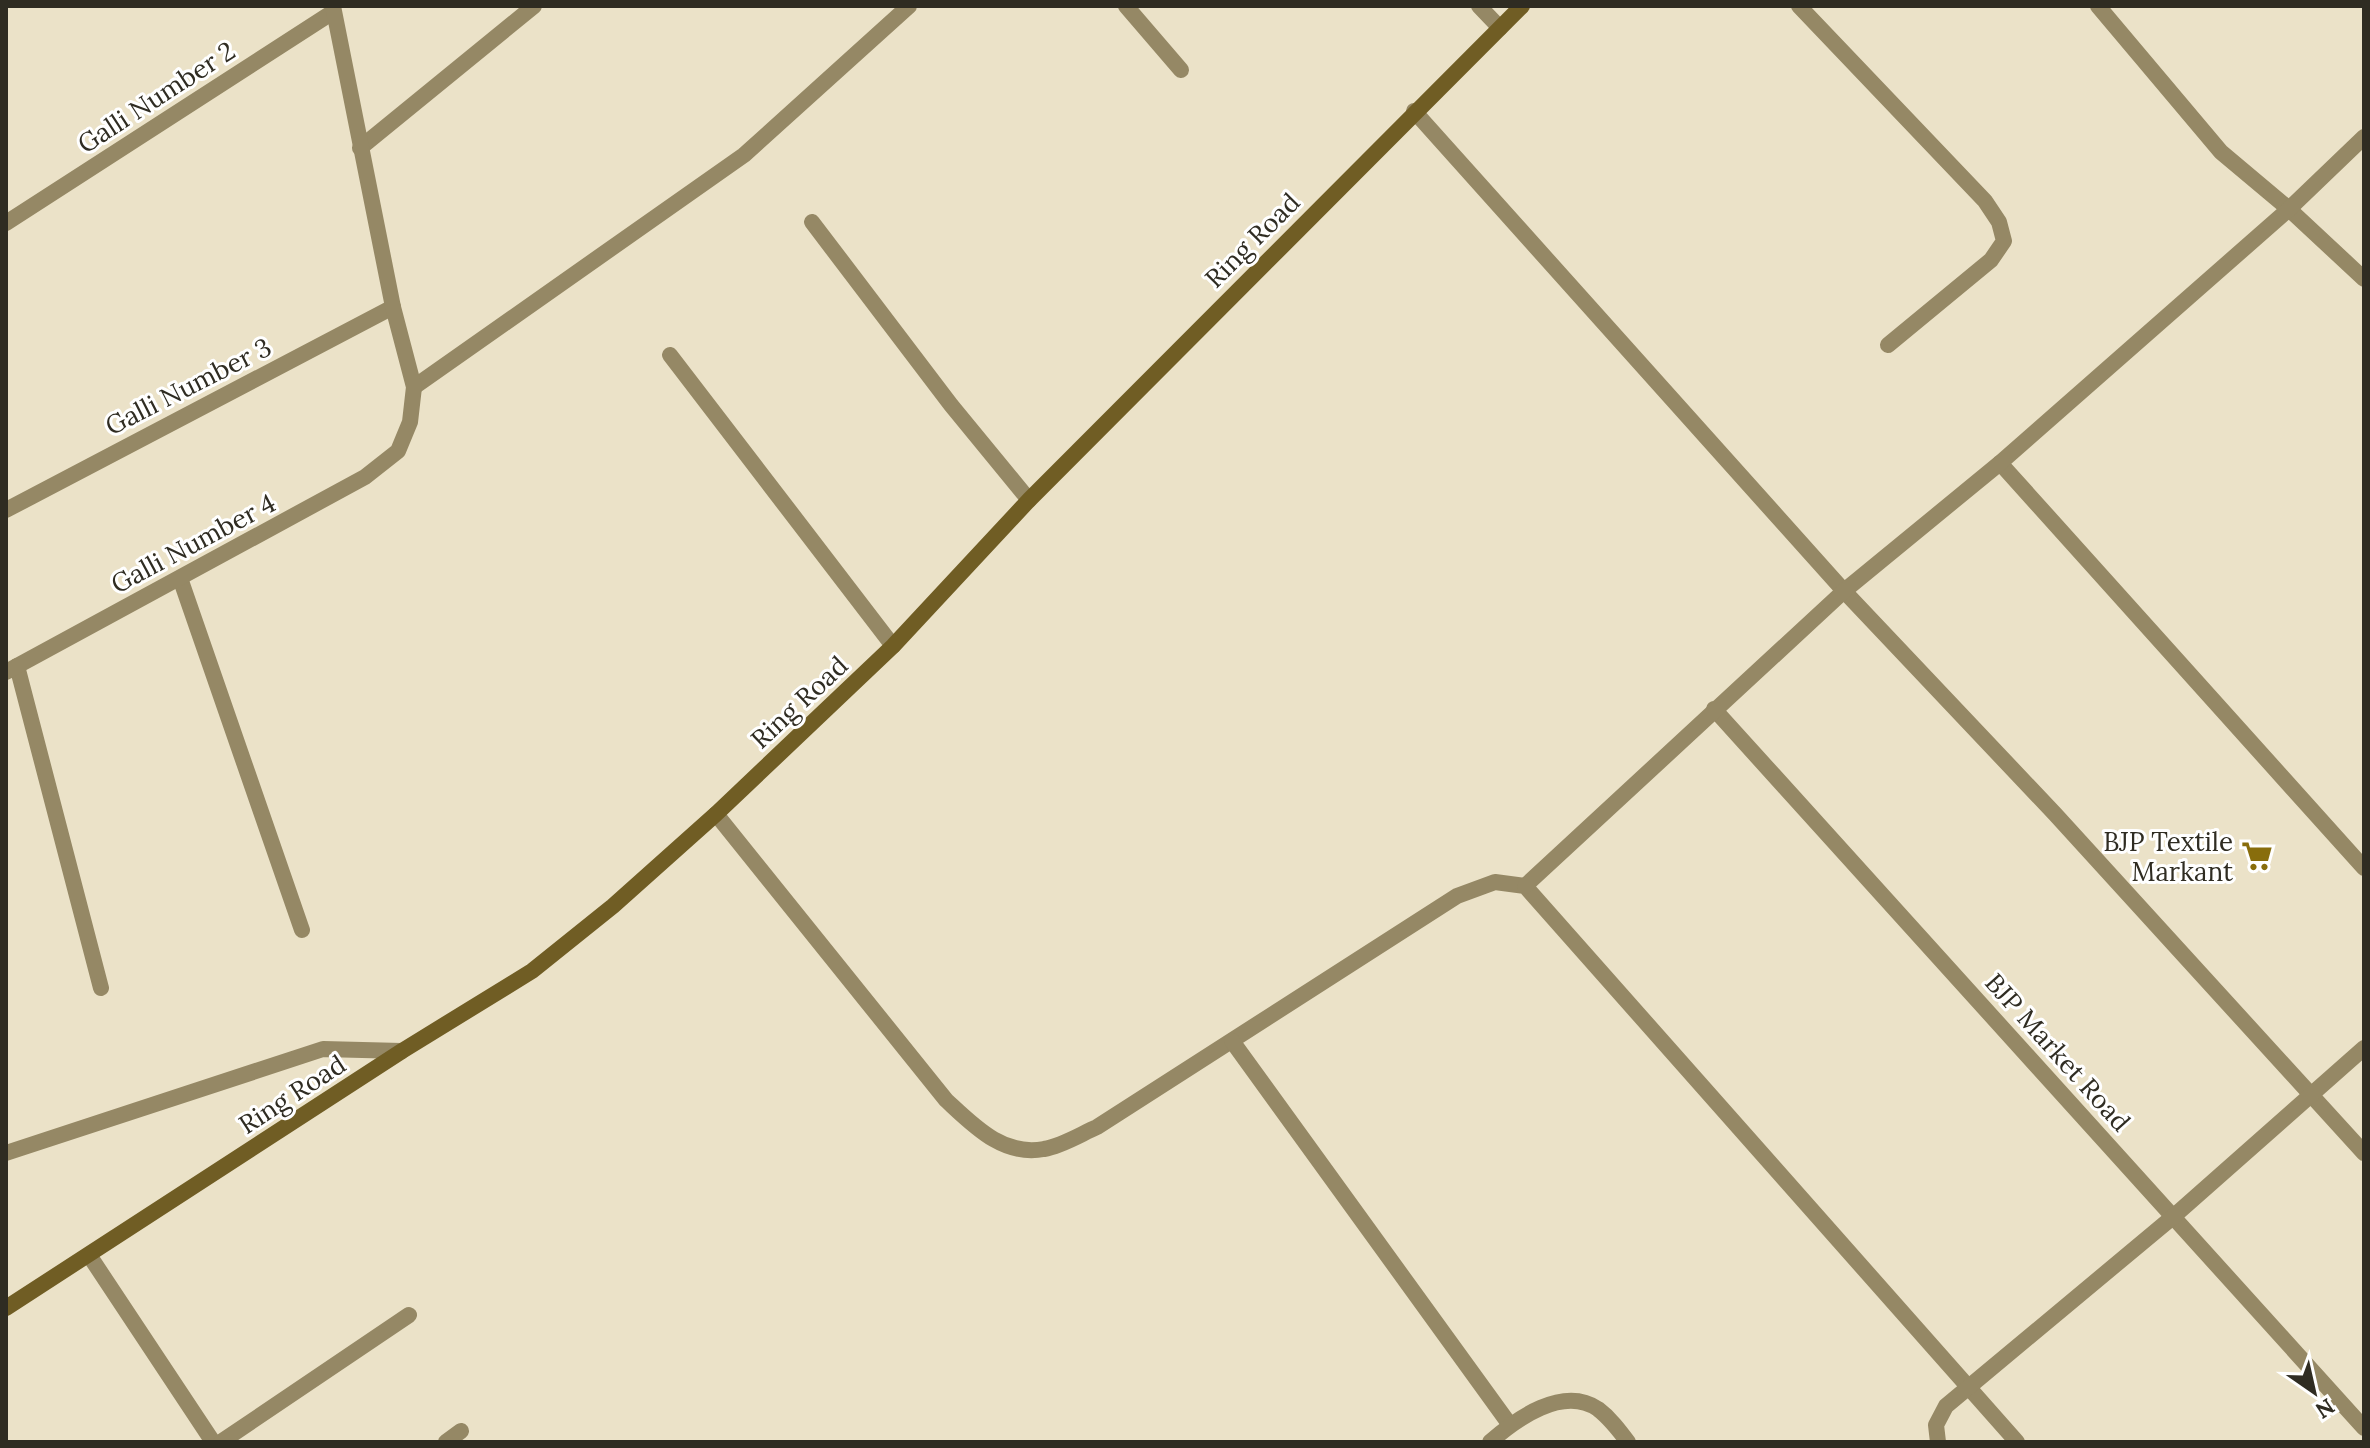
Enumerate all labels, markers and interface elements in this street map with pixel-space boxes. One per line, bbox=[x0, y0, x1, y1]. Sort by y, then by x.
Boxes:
street label: Galli Number 2 bbox=[71, 34, 241, 160]
street label: Ring Road bbox=[1198, 186, 1306, 294]
street label: Galli Number 3 bbox=[99, 330, 277, 442]
street label: Galli Number 4 bbox=[105, 486, 281, 600]
street label: Ring Road bbox=[744, 649, 854, 755]
place label: BJP Textile Markant bbox=[2103, 825, 2233, 888]
supermarket icon: BJP Textile Markant bbox=[2240, 839, 2274, 873]
street label: BJP Market Road bbox=[1978, 966, 2138, 1138]
street label: Ring Road bbox=[232, 1047, 352, 1141]
north arrow bbox=[2274, 1352, 2354, 1432]
text: N bbox=[2310, 1392, 2340, 1425]

